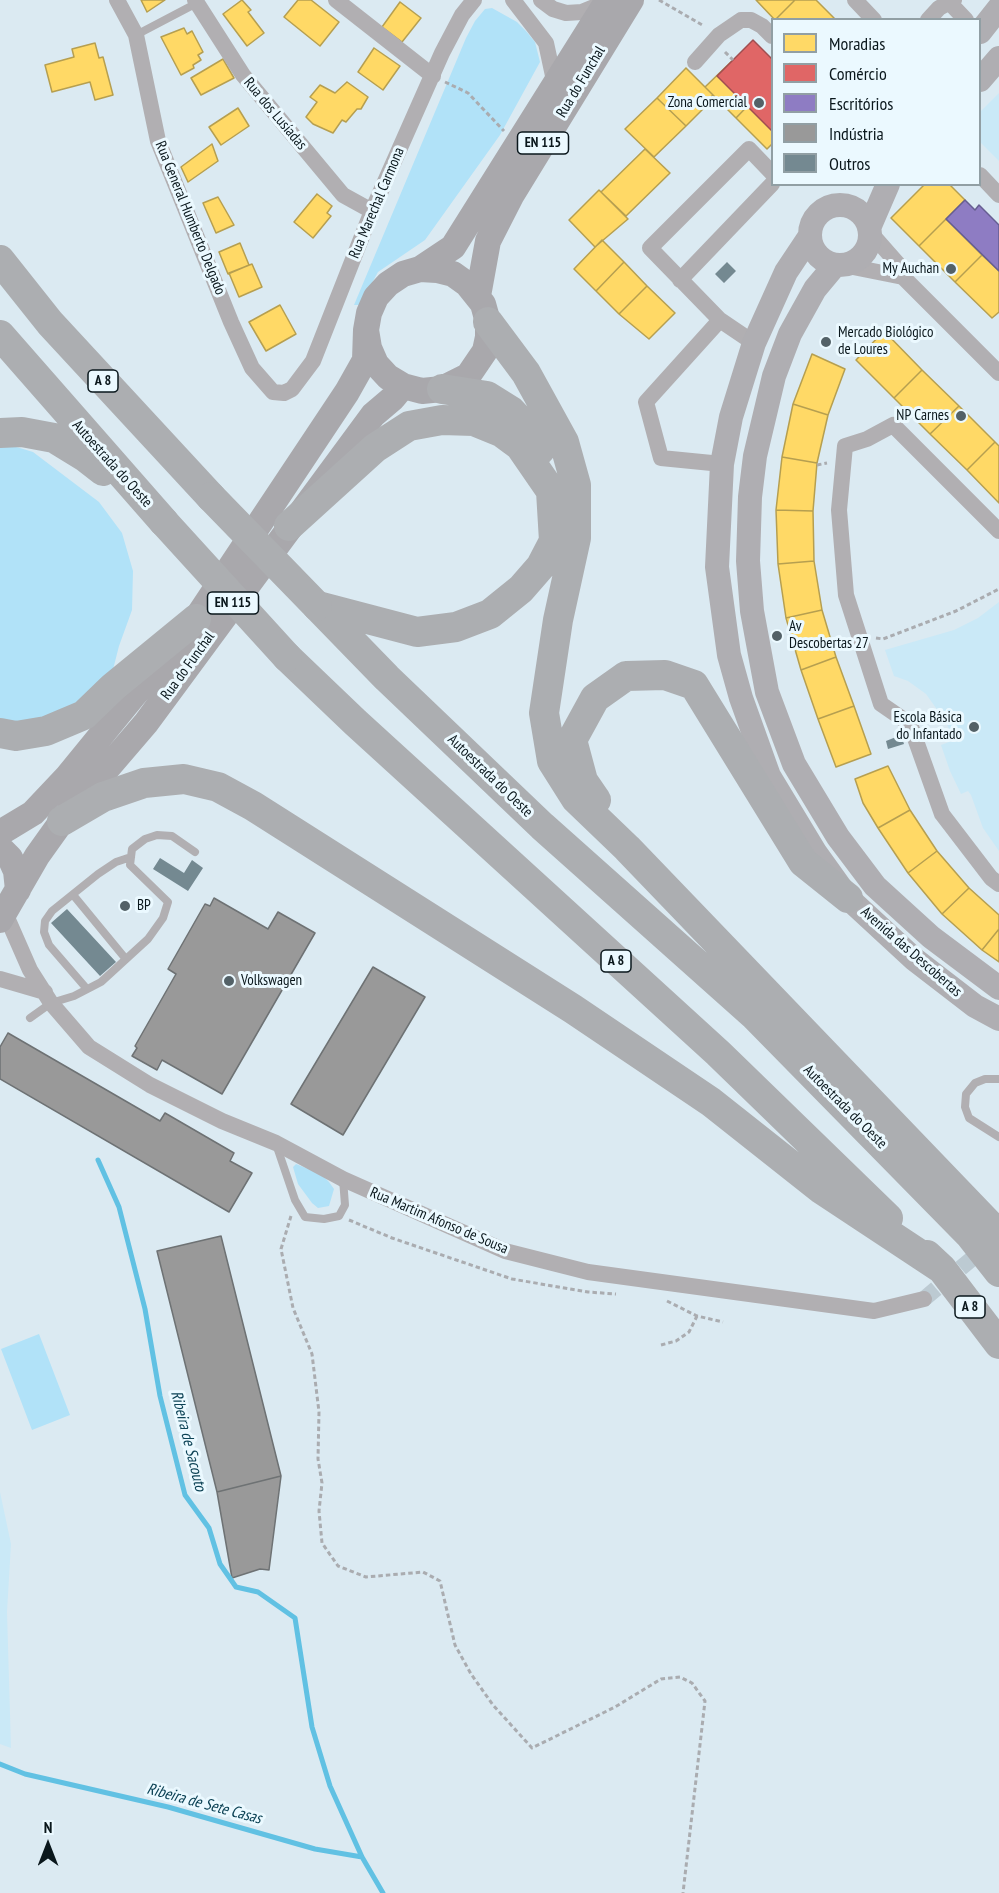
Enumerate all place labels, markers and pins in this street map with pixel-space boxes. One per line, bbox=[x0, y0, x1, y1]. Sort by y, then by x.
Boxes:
place label: Zona Comercial bbox=[668, 94, 747, 112]
marker: Zona Comercial bbox=[752, 96, 766, 110]
place label: My Auchan bbox=[882, 260, 939, 278]
marker: My Auchan bbox=[944, 262, 958, 276]
place label: Mercado Biológico de Loures bbox=[838, 324, 933, 359]
marker: Mercado Biológico de Loures bbox=[819, 335, 833, 349]
place label: NP Carnes bbox=[896, 407, 949, 425]
marker: NP Carnes bbox=[954, 409, 968, 423]
place label: Av Descobertas 27 bbox=[789, 618, 869, 653]
marker: Av Descobertas 27 bbox=[770, 629, 784, 643]
place label: Escola Básica do Infantado bbox=[894, 709, 962, 744]
marker: Escola Básica do Infantado bbox=[967, 720, 981, 734]
place label: BP bbox=[137, 897, 151, 915]
marker: BP bbox=[118, 899, 132, 913]
place label: Volkswagen bbox=[241, 972, 302, 990]
marker: Volkswagen bbox=[222, 974, 236, 988]

